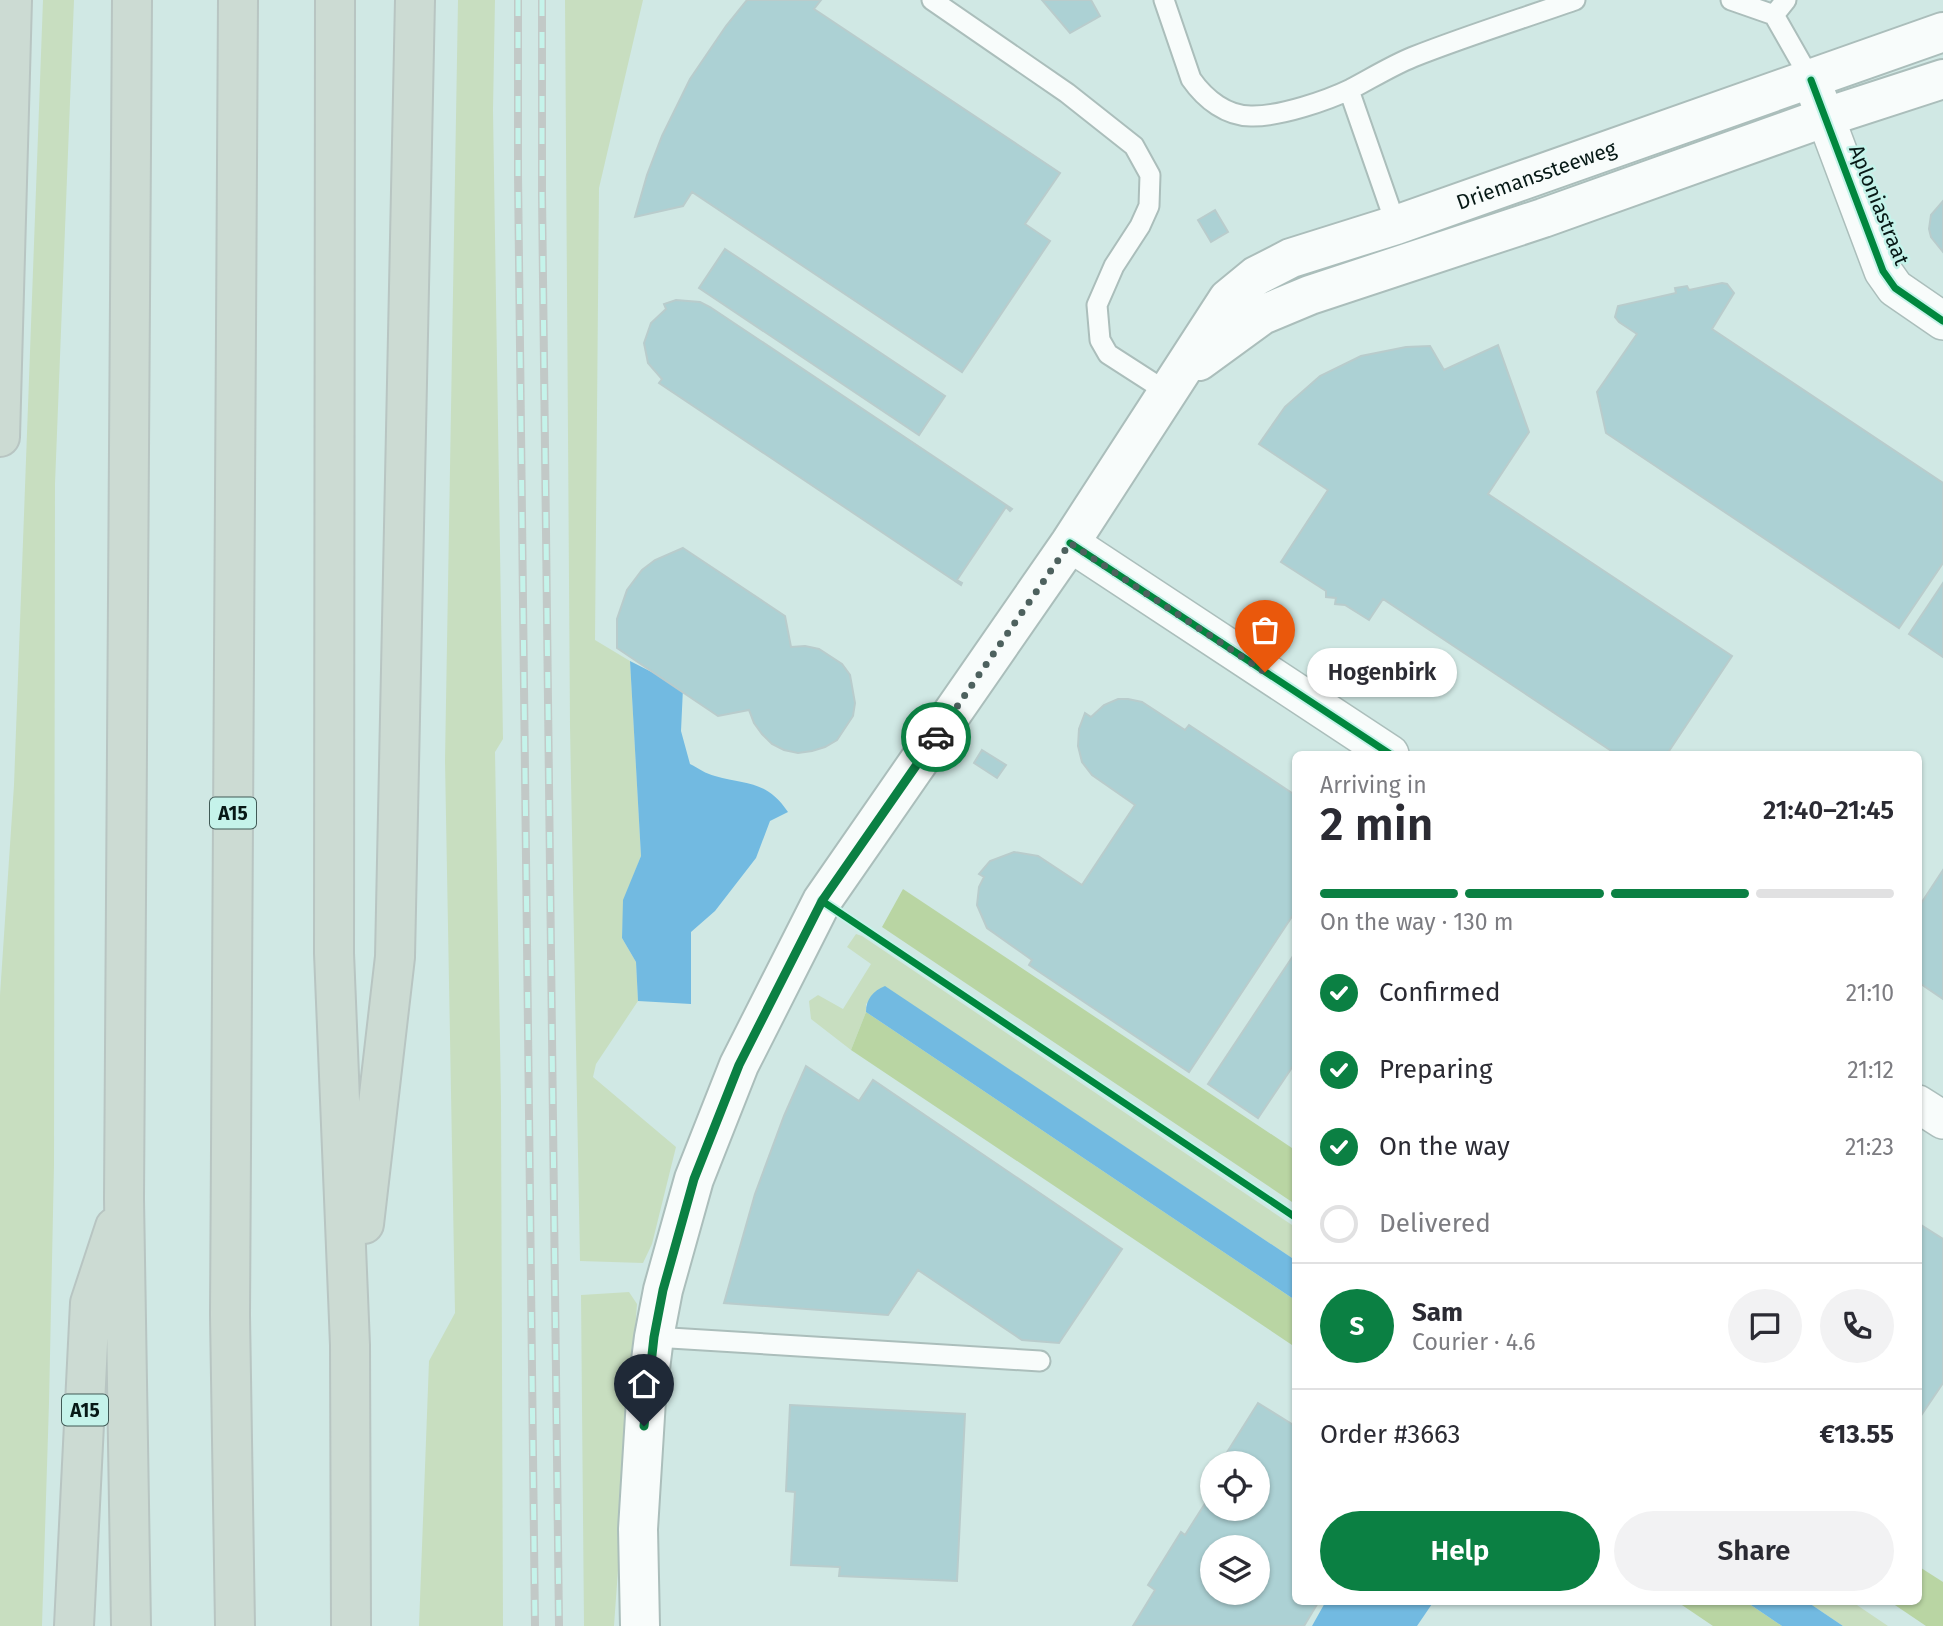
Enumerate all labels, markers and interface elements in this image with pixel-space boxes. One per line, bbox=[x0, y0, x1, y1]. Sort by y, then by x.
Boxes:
street label: Driemanssteeweg bbox=[1453, 135, 1620, 216]
street label: Aploniastraat bbox=[1843, 141, 1915, 269]
pin bbox=[1235, 600, 1295, 672]
icon: bag bbox=[1246, 611, 1284, 649]
callout: Hogenbirk bbox=[1307, 648, 1458, 696]
text: Hogenbirk bbox=[1328, 658, 1436, 686]
courier bbox=[901, 702, 971, 772]
icon: car bbox=[917, 718, 955, 756]
text: Arriving in bbox=[1320, 771, 1427, 799]
text: 21:40–21:45 bbox=[1763, 795, 1894, 826]
text: 2 min bbox=[1320, 797, 1433, 852]
road number: A15 bbox=[210, 798, 256, 828]
text: On the way · 130 m bbox=[1320, 908, 1513, 936]
icon: check bbox=[1320, 974, 1358, 1012]
text: Confirmed bbox=[1379, 977, 1500, 1008]
text: 21:10 bbox=[1846, 979, 1894, 1007]
icon: check bbox=[1320, 1051, 1358, 1089]
text: Preparing bbox=[1379, 1054, 1492, 1085]
text: 21:12 bbox=[1847, 1056, 1894, 1084]
icon: check bbox=[1320, 1128, 1358, 1166]
text: On the way bbox=[1379, 1131, 1510, 1162]
text: 21:23 bbox=[1845, 1133, 1894, 1161]
text: Delivered bbox=[1379, 1208, 1491, 1239]
button: chat bbox=[1728, 1289, 1802, 1363]
button: phone bbox=[1820, 1289, 1894, 1363]
text: Sam bbox=[1412, 1297, 1463, 1328]
text: S bbox=[1350, 1311, 1364, 1342]
text: Courier · 4.6 bbox=[1412, 1328, 1536, 1356]
pin bbox=[614, 1354, 674, 1426]
icon: home bbox=[625, 1365, 663, 1403]
road number: A15 bbox=[62, 1394, 108, 1426]
text: Order #3663 bbox=[1320, 1419, 1461, 1450]
text: €13.55 bbox=[1820, 1419, 1894, 1450]
map controls bbox=[1200, 1451, 1270, 1605]
button: locate bbox=[1200, 1451, 1270, 1521]
button: Help bbox=[1320, 1511, 1600, 1591]
button: Share bbox=[1614, 1511, 1894, 1591]
button: layers bbox=[1200, 1535, 1270, 1605]

